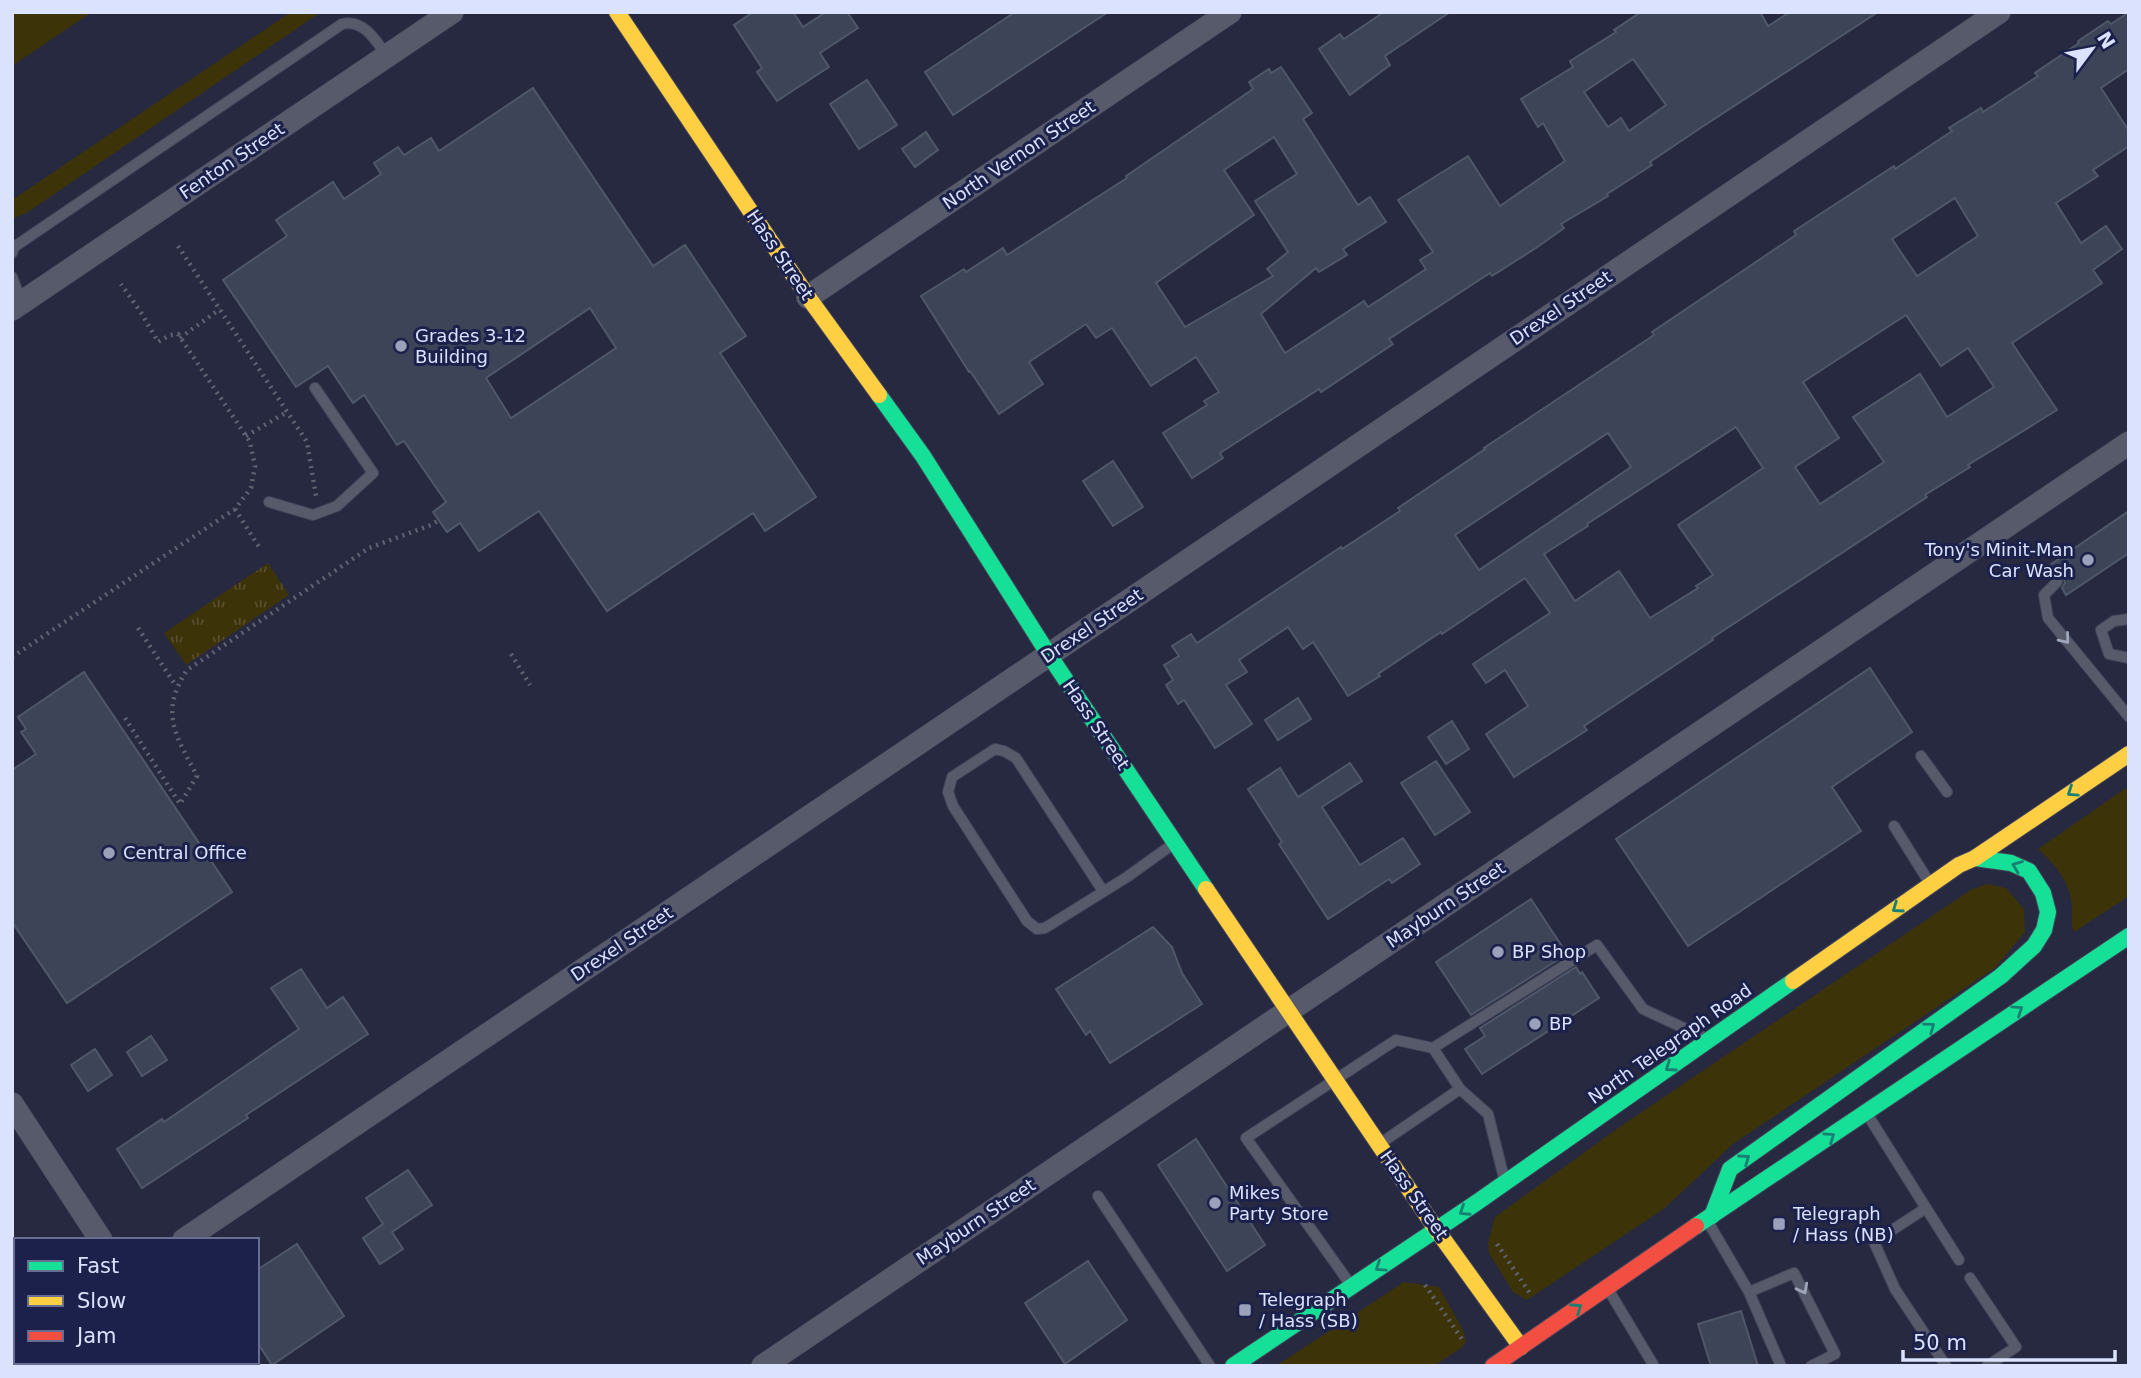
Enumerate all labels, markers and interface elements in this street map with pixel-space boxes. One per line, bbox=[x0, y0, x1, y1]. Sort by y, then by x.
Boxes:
north arrow bbox=[2057, 14, 2127, 84]
text: N bbox=[2093, 27, 2120, 53]
street label: North Vernon Street bbox=[938, 96, 1099, 213]
street label: Fenton Street bbox=[175, 118, 288, 203]
street label: Hass Street bbox=[743, 206, 818, 304]
street label: Drexel Street bbox=[1506, 266, 1616, 349]
place label: Grades 3-12 Building bbox=[415, 325, 526, 367]
marker: Grades 3-12 Building bbox=[393, 338, 409, 354]
place label: Tony's Minit-Man Car Wash bbox=[1923, 539, 2074, 581]
marker: Tony's Minit-Man Car Wash bbox=[2080, 552, 2096, 568]
street label: Drexel Street bbox=[1037, 584, 1147, 667]
one-way arrow bbox=[2056, 631, 2069, 643]
street label: Hass Street bbox=[1059, 676, 1134, 774]
one-way arrow bbox=[2067, 784, 2080, 796]
place label: Central Office bbox=[123, 842, 247, 863]
marker: Central Office bbox=[101, 845, 117, 861]
street label: Mayburn Street bbox=[1382, 857, 1509, 952]
one-way arrow bbox=[2011, 861, 2023, 875]
one-way arrow bbox=[1892, 900, 1905, 912]
street label: Drexel Street bbox=[567, 902, 677, 985]
place label: BP Shop bbox=[1512, 941, 1586, 962]
marker: BP Shop bbox=[1490, 944, 1506, 960]
street label: North Telegraph Road bbox=[1584, 979, 1755, 1108]
one-way arrow bbox=[2011, 1005, 2024, 1018]
place label: BP bbox=[1549, 1013, 1572, 1034]
marker: BP bbox=[1527, 1016, 1543, 1032]
one-way arrow bbox=[1922, 1023, 1935, 1035]
one-way arrow bbox=[1665, 1059, 1678, 1071]
one-way arrow bbox=[1822, 1132, 1835, 1145]
street label: Hass Street bbox=[1376, 1146, 1453, 1243]
one-way arrow bbox=[1737, 1155, 1750, 1167]
street label: Mayburn Street bbox=[912, 1174, 1039, 1269]
place label: Mikes Party Store bbox=[1229, 1182, 1328, 1224]
marker: Mikes Party Store bbox=[1207, 1195, 1223, 1211]
one-way arrow bbox=[1459, 1203, 1472, 1215]
place label: Telegraph / Hass (NB) bbox=[1792, 1203, 1894, 1245]
marker: Telegraph / Hass (NB) bbox=[1771, 1216, 1787, 1232]
legend bbox=[14, 1238, 259, 1364]
text: Fast bbox=[77, 1254, 119, 1278]
one-way arrow bbox=[1375, 1259, 1388, 1271]
one-way arrow bbox=[1795, 1282, 1808, 1295]
text: Slow bbox=[77, 1289, 126, 1313]
place label: Telegraph / Hass (SB) bbox=[1258, 1289, 1358, 1331]
marker: Telegraph / Hass (SB) bbox=[1237, 1302, 1253, 1318]
one-way arrow bbox=[1569, 1304, 1582, 1316]
scale bar bbox=[1903, 1318, 2115, 1362]
text: Jam bbox=[75, 1324, 117, 1348]
text: 50 m bbox=[1913, 1331, 1967, 1355]

